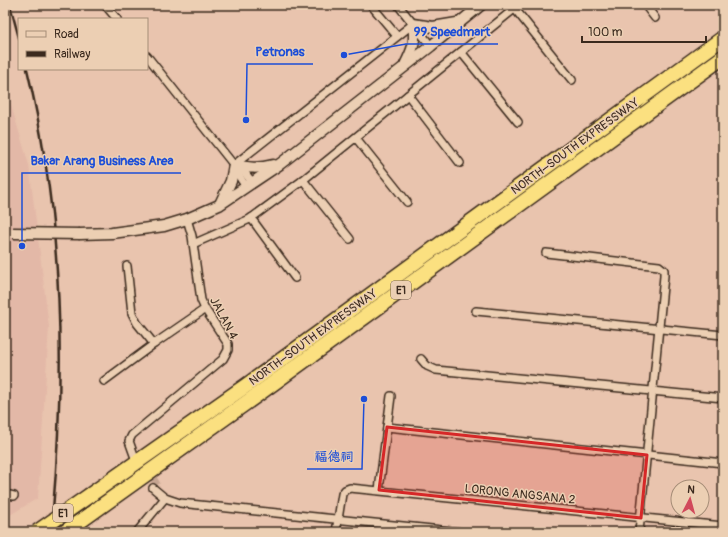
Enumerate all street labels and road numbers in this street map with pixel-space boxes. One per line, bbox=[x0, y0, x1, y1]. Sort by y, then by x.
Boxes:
street label: NORTH–SOUTH EXPRESSWAY bbox=[508, 95, 642, 198]
road number: E1 bbox=[391, 281, 411, 299]
street label: NORTH–SOUTH EXPRESSWAY bbox=[246, 286, 380, 389]
street label: JALAN 4 bbox=[206, 295, 241, 342]
street label: LORONG ANGSANA 2 bbox=[464, 481, 576, 508]
road number: E1 bbox=[53, 504, 73, 522]

